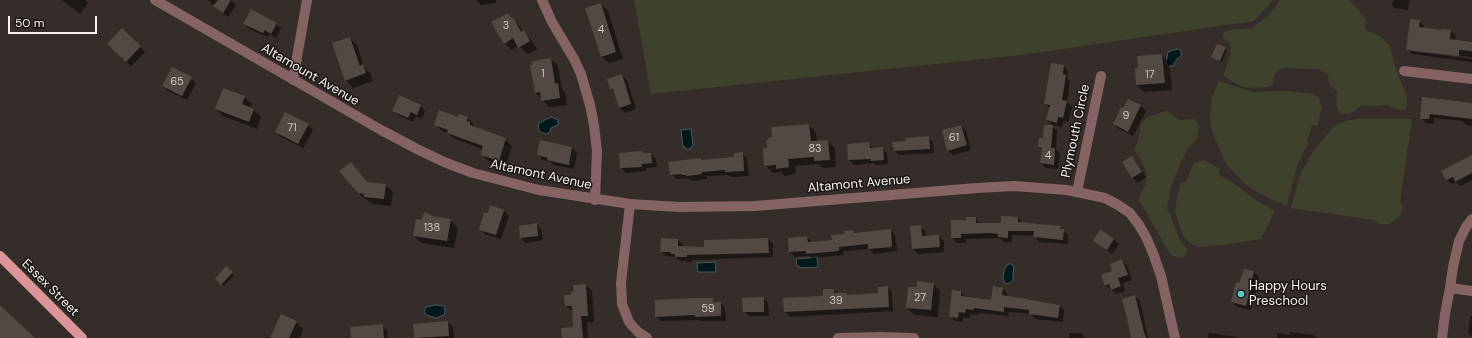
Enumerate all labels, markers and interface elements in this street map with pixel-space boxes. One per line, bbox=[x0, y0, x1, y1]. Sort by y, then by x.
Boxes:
scale bar bbox=[10, 8, 99, 34]
text: 50 m bbox=[15, 15, 44, 31]
house number: 3 bbox=[503, 19, 509, 33]
house number: 4 bbox=[598, 23, 604, 37]
street label: Altamount Avenue bbox=[258, 41, 362, 109]
house number: 1 bbox=[541, 67, 545, 81]
house number: 17 bbox=[1145, 68, 1155, 82]
house number: 65 bbox=[170, 75, 184, 89]
street label: Plymouth Circle bbox=[1058, 83, 1094, 179]
house number: 9 bbox=[1123, 109, 1129, 123]
house number: 71 bbox=[287, 121, 297, 135]
house number: 61 bbox=[949, 131, 959, 145]
house number: 83 bbox=[808, 142, 822, 156]
house number: 4 bbox=[1045, 149, 1051, 163]
street label: Altamont Avenue bbox=[489, 157, 593, 193]
street label: Altamont Avenue bbox=[807, 172, 911, 196]
house number: 138 bbox=[424, 221, 440, 235]
street label: Essex Street bbox=[18, 256, 82, 320]
place label: Happy Hours Preschool bbox=[1249, 279, 1327, 310]
marker: Happy Hours Preschool bbox=[1236, 289, 1246, 299]
house number: 27 bbox=[914, 291, 926, 305]
house number: 39 bbox=[829, 294, 843, 308]
house number: 59 bbox=[701, 302, 715, 316]

